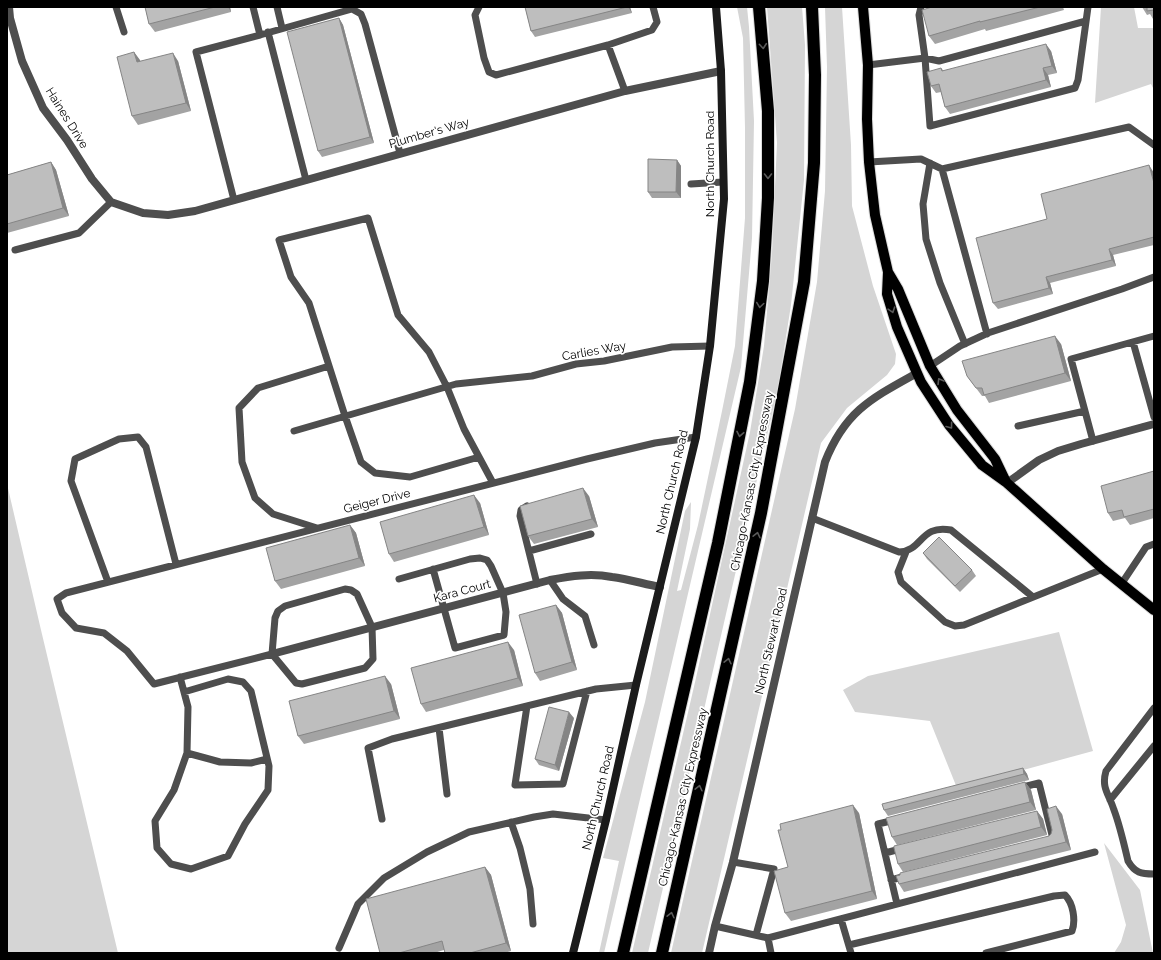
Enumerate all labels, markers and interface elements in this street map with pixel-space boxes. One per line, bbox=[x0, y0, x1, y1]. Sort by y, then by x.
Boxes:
one-way arrow bbox=[758, 43, 767, 49]
street label: Haines Drive bbox=[43, 85, 91, 151]
street label: North Church Road bbox=[703, 111, 717, 217]
street label: Plumber's Way bbox=[387, 115, 471, 151]
one-way arrow bbox=[764, 173, 772, 179]
one-way arrow bbox=[756, 302, 765, 308]
one-way arrow bbox=[887, 307, 896, 314]
street label: Carlies Way bbox=[561, 338, 628, 364]
one-way arrow bbox=[937, 378, 944, 385]
street label: Chicago-Kansas City Expressway bbox=[728, 389, 776, 572]
one-way arrow bbox=[945, 422, 953, 429]
street label: North Church Road bbox=[653, 429, 691, 535]
one-way arrow bbox=[736, 431, 744, 437]
street label: Geiger Drive bbox=[342, 486, 412, 516]
one-way arrow bbox=[752, 531, 760, 538]
street label: Kara Court bbox=[432, 577, 492, 605]
street label: North Stewart Road bbox=[752, 586, 790, 696]
one-way arrow bbox=[723, 658, 731, 665]
street label: Chicago-Kansas City Expressway bbox=[656, 706, 711, 888]
street label: North Church Road bbox=[579, 745, 617, 851]
one-way arrow bbox=[695, 785, 703, 791]
one-way arrow bbox=[666, 912, 674, 918]

